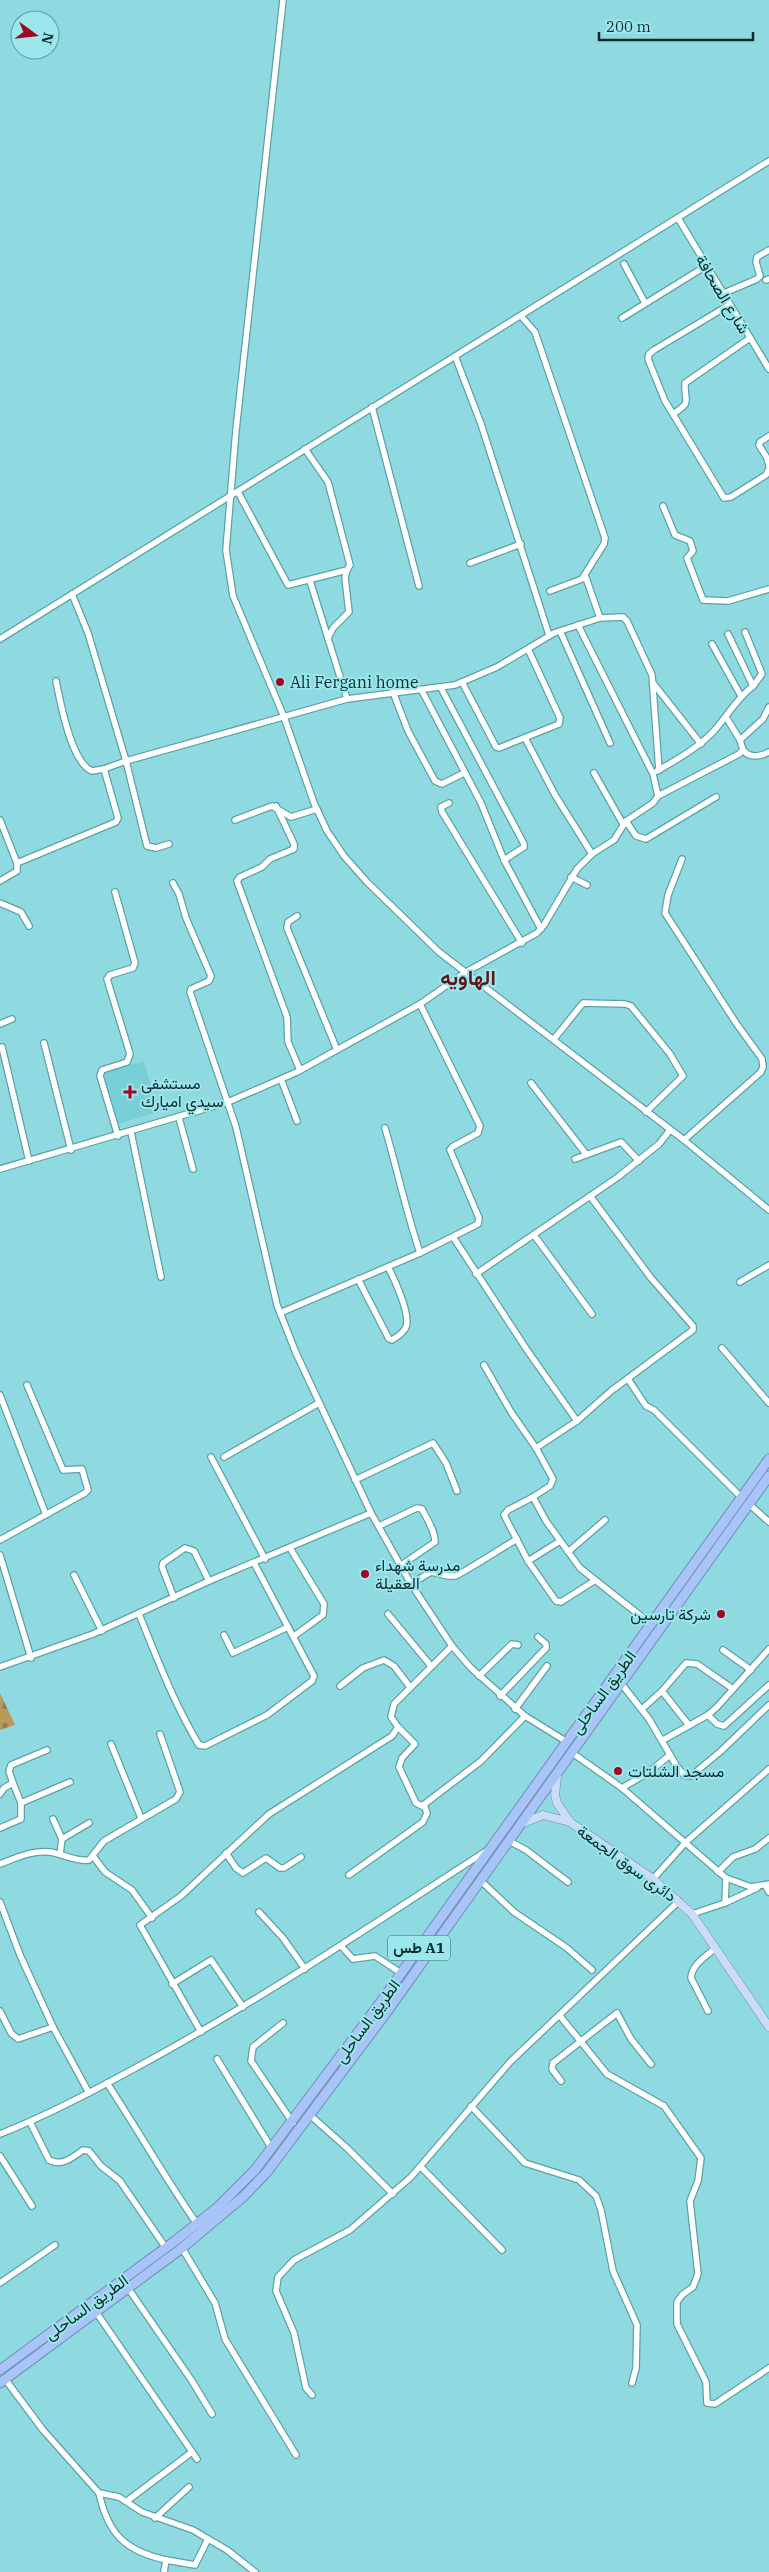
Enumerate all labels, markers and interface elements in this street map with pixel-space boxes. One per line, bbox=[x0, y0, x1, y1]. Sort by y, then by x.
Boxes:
north arrow bbox=[10, 10, 60, 60]
scale bar bbox=[599, 10, 753, 42]
text: 200 m bbox=[606, 17, 651, 36]
text: N bbox=[37, 31, 58, 46]
street label: شارع الصحافة bbox=[690, 251, 754, 338]
place label: Ali Fergani home bbox=[290, 672, 419, 692]
marker: Ali Fergani home bbox=[274, 676, 286, 688]
district label: الهاويه bbox=[440, 963, 496, 991]
place label: مستشفى سيدي اميارك bbox=[141, 1073, 224, 1115]
marker: مستشفى سيدي اميارك bbox=[123, 1085, 137, 1099]
place label: مدرسة شهداء العقيلة bbox=[375, 1555, 460, 1593]
marker: مدرسة شهداء العقيلة bbox=[359, 1568, 371, 1580]
place label: شركة تارسين bbox=[630, 1604, 711, 1625]
marker: شركة تارسين bbox=[715, 1608, 727, 1620]
street label: الطريق الساحلى bbox=[566, 1646, 641, 1738]
place label: مسجد الشلتات bbox=[628, 1761, 724, 1781]
marker: مسجد الشلتات bbox=[612, 1765, 624, 1777]
street label: دائرى سوق الجمعة bbox=[573, 1820, 681, 1907]
road number: طس A1 bbox=[388, 1936, 450, 1960]
street label: الطريق الساحلى bbox=[330, 1975, 405, 2067]
street label: الطريق الساحلى bbox=[40, 2270, 132, 2345]

